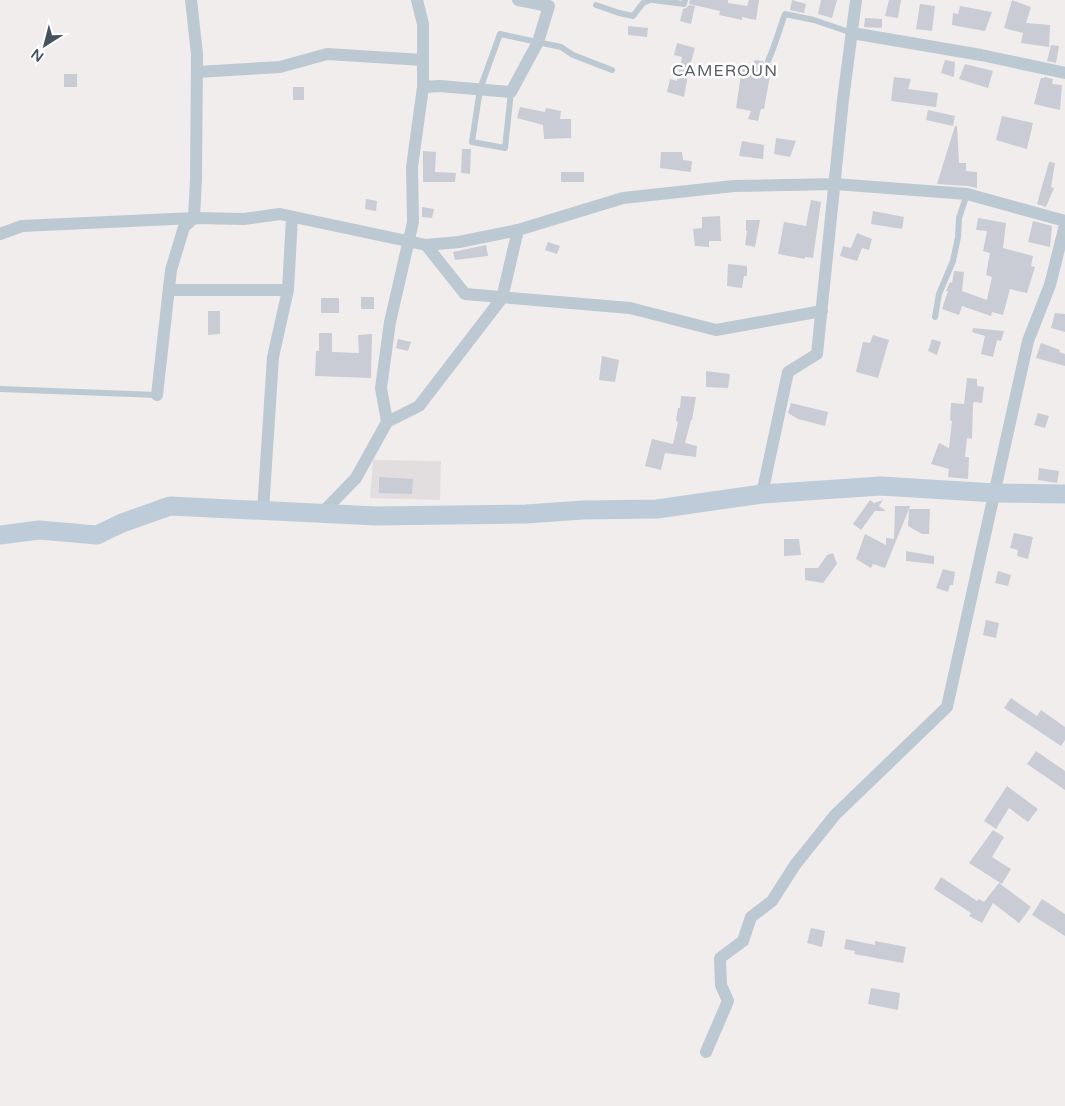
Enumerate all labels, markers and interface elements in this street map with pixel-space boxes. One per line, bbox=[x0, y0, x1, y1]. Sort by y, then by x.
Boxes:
north arrow bbox=[20, 20, 70, 70]
text: N bbox=[28, 45, 47, 65]
district label: CAMEROUN bbox=[672, 61, 778, 81]

